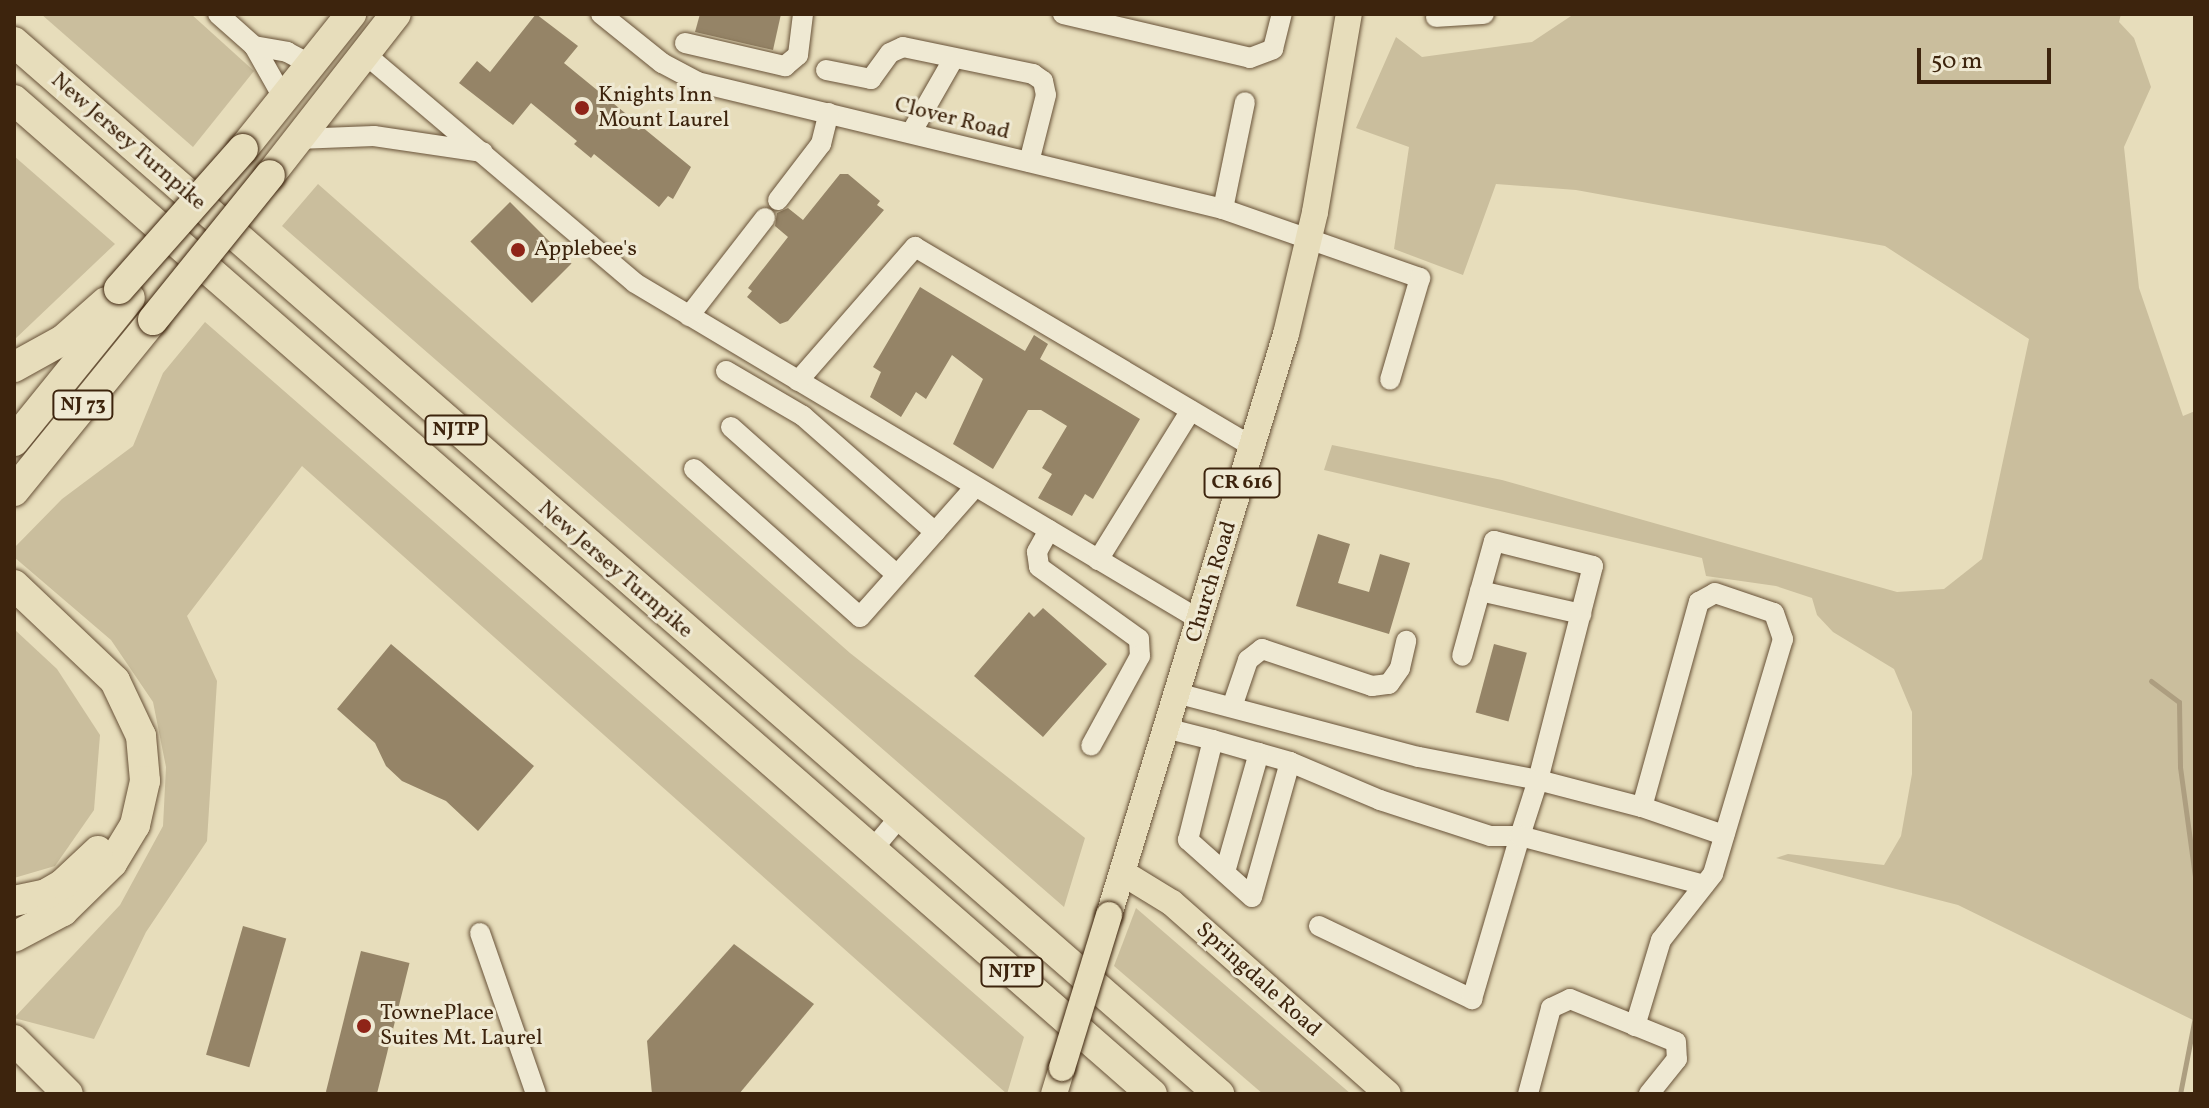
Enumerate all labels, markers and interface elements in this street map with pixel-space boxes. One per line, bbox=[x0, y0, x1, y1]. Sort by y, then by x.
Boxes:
scale bar bbox=[1921, 32, 2055, 82]
text: 50 m bbox=[1931, 45, 1983, 79]
street label: New Jersey Turnpike bbox=[44, 67, 212, 217]
place label: Knights Inn Mount Laurel bbox=[598, 82, 729, 134]
street label: Clover Road bbox=[892, 92, 1012, 146]
marker: Knights Inn Mount Laurel bbox=[573, 99, 591, 117]
place label: Applebee's bbox=[534, 237, 637, 263]
marker: Applebee's bbox=[509, 241, 527, 259]
road number: NJ 73 bbox=[51, 389, 115, 421]
road number: NJTP bbox=[424, 414, 488, 446]
road number: CR 616 bbox=[1202, 467, 1282, 499]
street label: New Jersey Turnpike bbox=[531, 495, 699, 645]
street label: Church Road bbox=[1181, 518, 1243, 646]
street label: Springdale Road bbox=[1190, 917, 1326, 1043]
road number: NJTP bbox=[980, 956, 1044, 988]
place label: TownePlace Suites Mt. Laurel bbox=[380, 1000, 543, 1052]
marker: TownePlace Suites Mt. Laurel bbox=[355, 1017, 373, 1035]

